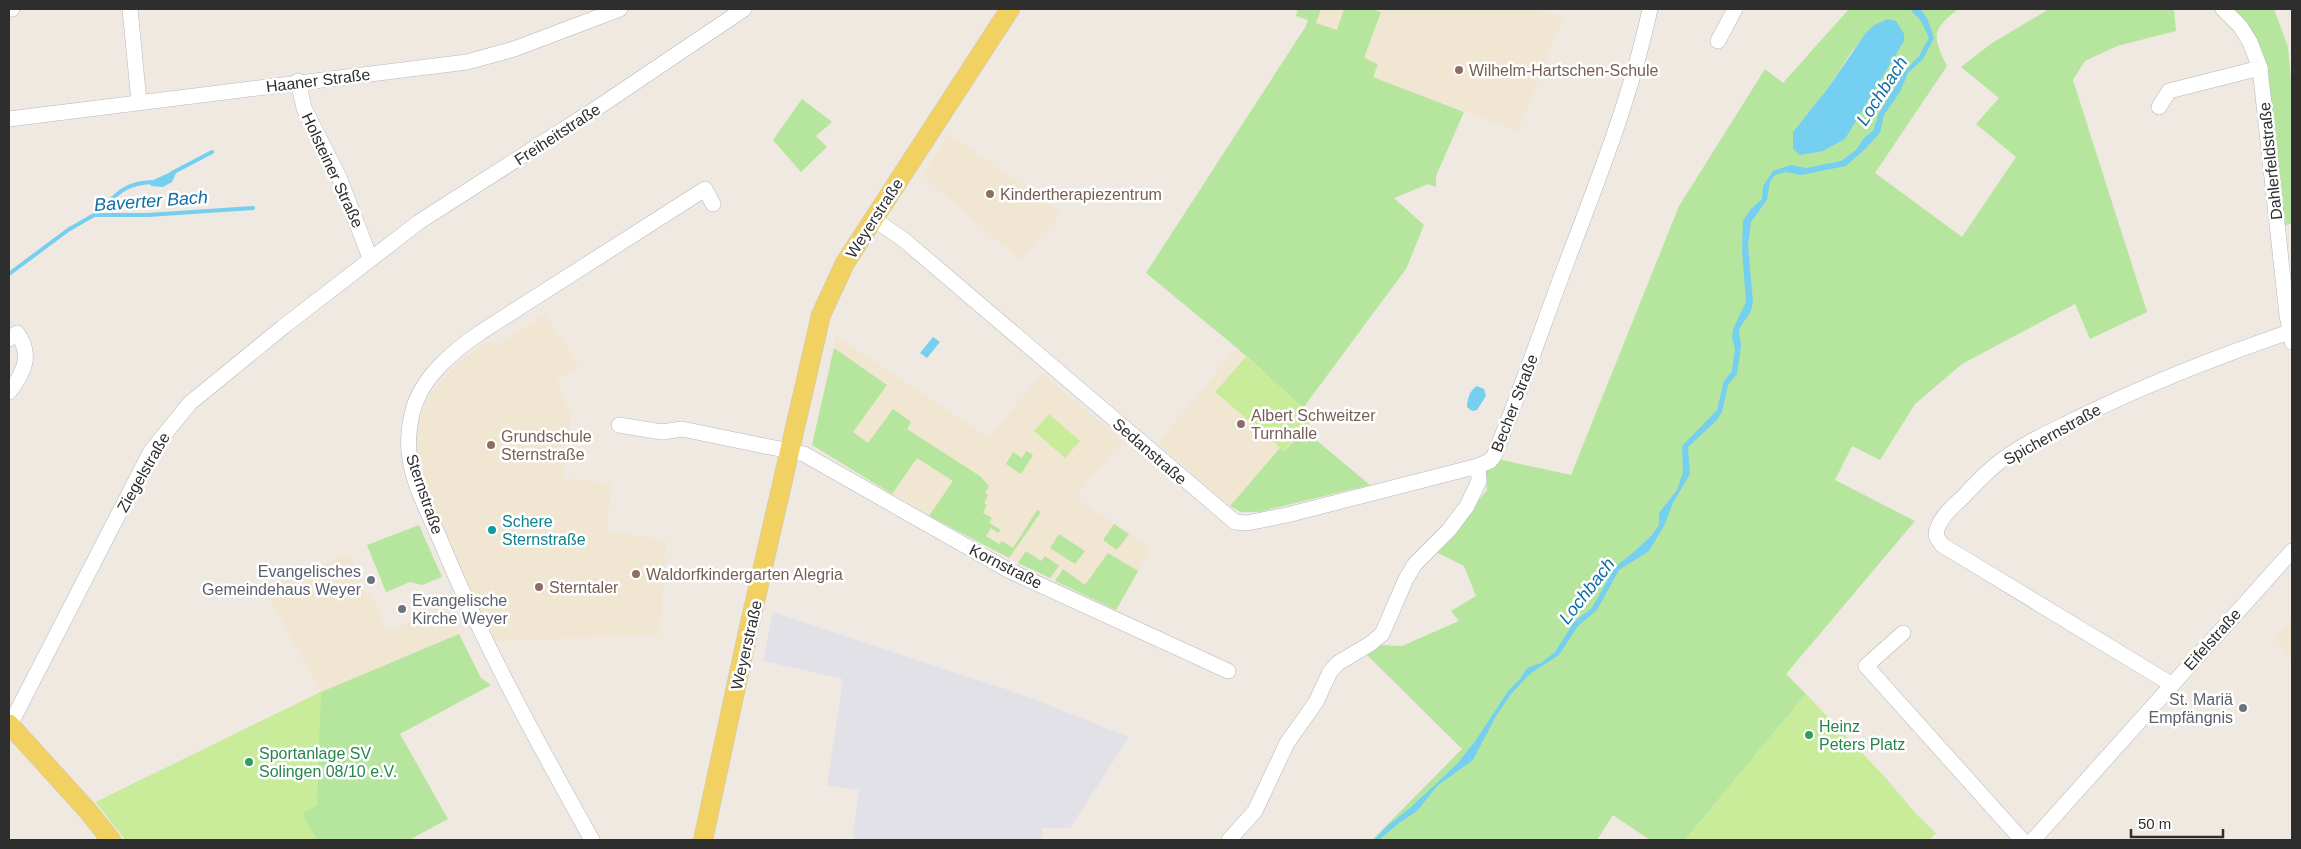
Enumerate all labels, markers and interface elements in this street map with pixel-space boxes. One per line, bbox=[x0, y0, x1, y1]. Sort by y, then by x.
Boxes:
water label: Lochbach bbox=[1852, 53, 1912, 129]
place label: Wilhelm-Hartschen-Schule bbox=[1469, 62, 1658, 79]
marker: Wilhelm-Hartschen-Schule bbox=[1453, 64, 1465, 76]
street label: Haaner Straße bbox=[265, 66, 371, 95]
street label: Freiheitstraße bbox=[511, 100, 603, 168]
street label: Dahlerfeldstraße bbox=[2256, 101, 2285, 221]
street label: Holsteiner Straße bbox=[299, 110, 367, 230]
street label: Weyerstraße bbox=[842, 175, 906, 261]
place label: Kindertherapiezentrum bbox=[1000, 186, 1162, 203]
water label: Baverter Bach bbox=[93, 187, 209, 215]
marker: Kindertherapiezentrum bbox=[984, 188, 996, 200]
street label: Becher Straße bbox=[1488, 352, 1541, 454]
street label: Spichernstraße bbox=[2001, 401, 2104, 468]
place label: Albert Schweitzer Turnhalle bbox=[1251, 407, 1376, 442]
street label: Sedanstraße bbox=[1110, 415, 1190, 488]
marker: Albert Schweitzer Turnhalle bbox=[1235, 418, 1247, 430]
place label: Grundschule Sternstraße bbox=[501, 428, 592, 463]
street label: Ziegelstraße bbox=[114, 429, 173, 515]
marker: Grundschule Sternstraße bbox=[485, 439, 497, 451]
street label: Sternstraße bbox=[403, 452, 446, 537]
place label: Schere Sternstraße bbox=[502, 513, 586, 548]
marker: Schere Sternstraße bbox=[486, 524, 498, 536]
street label: Kornstraße bbox=[967, 541, 1045, 592]
water label: Lochbach bbox=[1555, 554, 1619, 628]
place label: Evangelisches Gemeindehaus Weyer bbox=[202, 563, 362, 598]
place label: Waldorfkindergarten Alegria bbox=[646, 566, 843, 583]
marker: Waldorfkindergarten Alegria bbox=[630, 568, 642, 580]
marker: Evangelisches Gemeindehaus Weyer bbox=[365, 574, 377, 586]
place label: Sterntaler bbox=[549, 579, 619, 596]
marker: Sterntaler bbox=[533, 581, 545, 593]
place label: Evangelische Kirche Weyer bbox=[412, 592, 508, 627]
street label: Weyerstraße bbox=[728, 599, 765, 691]
marker: Evangelische Kirche Weyer bbox=[396, 603, 408, 615]
street label: Eifelstraße bbox=[2180, 605, 2244, 673]
place label: St. Mariä Empfängnis bbox=[2149, 691, 2233, 726]
marker: St. Mariä Empfängnis bbox=[2237, 702, 2249, 714]
place label: Heinz Peters Platz bbox=[1819, 718, 1905, 753]
marker: Heinz Peters Platz bbox=[1803, 729, 1815, 741]
place label: Sportanlage SV Solingen 08/10 e.V. bbox=[259, 745, 397, 780]
marker: Sportanlage SV Solingen 08/10 e.V. bbox=[243, 756, 255, 768]
scale bar bbox=[2131, 806, 2224, 838]
text: 50 m bbox=[2138, 815, 2171, 832]

